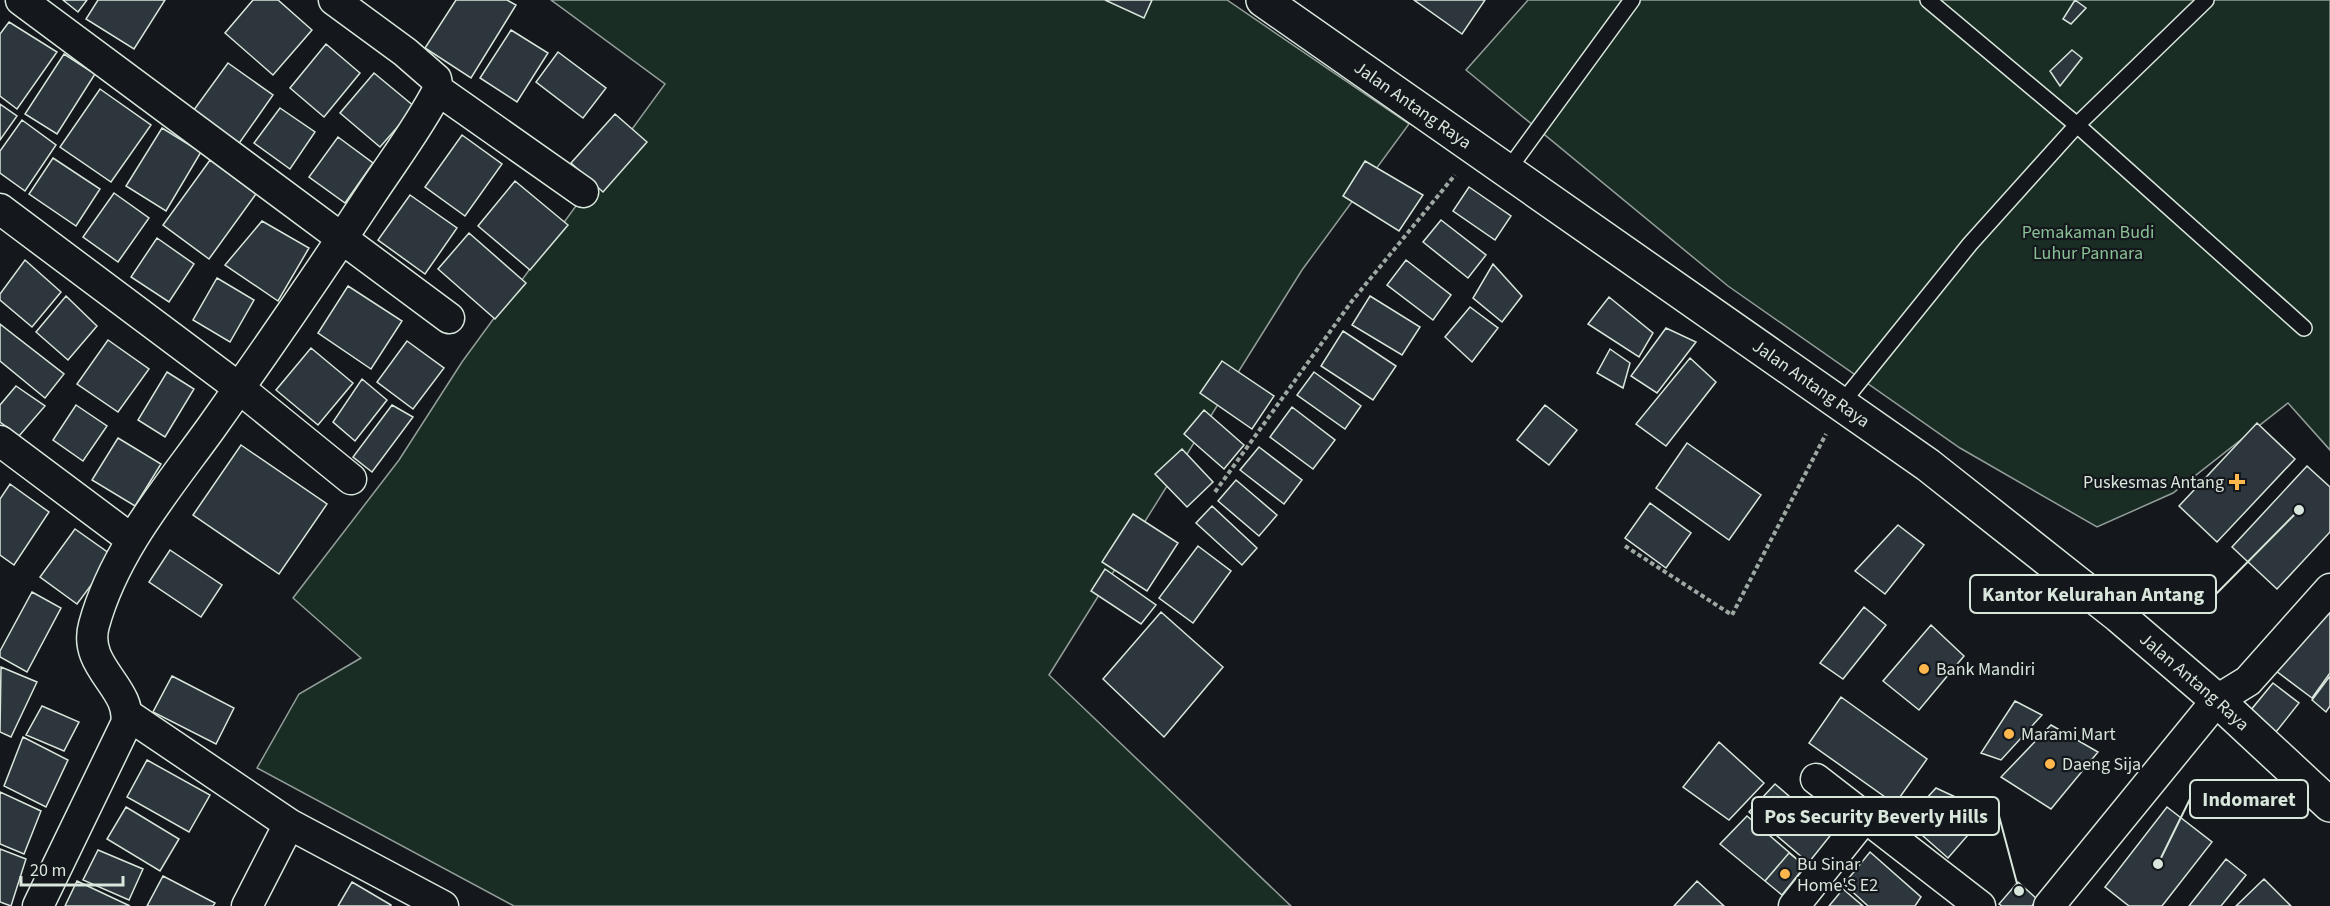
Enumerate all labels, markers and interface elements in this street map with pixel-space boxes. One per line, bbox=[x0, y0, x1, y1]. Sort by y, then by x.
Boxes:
street label: Jalan Antang Raya bbox=[1349, 55, 1477, 155]
park label: Pemakaman Budi Luhur Pannara bbox=[2022, 220, 2154, 266]
street label: Jalan Antang Raya bbox=[1747, 334, 1875, 433]
place label: Puskesmas Antang bbox=[2083, 470, 2224, 495]
marker: Puskesmas Antang bbox=[2228, 473, 2246, 491]
callout: Kantor Kelurahan Antang bbox=[1970, 575, 2216, 613]
text: Kantor Kelurahan Antang bbox=[1982, 581, 2204, 609]
street label: Jalan Antang Raya bbox=[2134, 627, 2255, 736]
place label: Bank Mandiri bbox=[1936, 657, 2035, 682]
marker: Bank Mandiri bbox=[1917, 662, 1931, 676]
place label: Marami Mart bbox=[2021, 722, 2116, 747]
marker: Marami Mart bbox=[2002, 727, 2016, 741]
place label: Daeng Sija bbox=[2062, 752, 2141, 777]
marker: Daeng Sija bbox=[2043, 757, 2057, 771]
callout: Indomaret bbox=[2190, 780, 2308, 818]
text: Indomaret bbox=[2202, 786, 2296, 814]
callout: Pos Security Beverly Hills bbox=[1752, 797, 1999, 835]
text: Pos Security Beverly Hills bbox=[1764, 803, 1988, 831]
scale bar bbox=[21, 849, 123, 887]
place label: Bu Sinar Home'S E2 bbox=[1797, 852, 1878, 898]
text: 20 m bbox=[30, 858, 66, 883]
marker: Bu Sinar Home'S E2 bbox=[1778, 867, 1792, 881]

